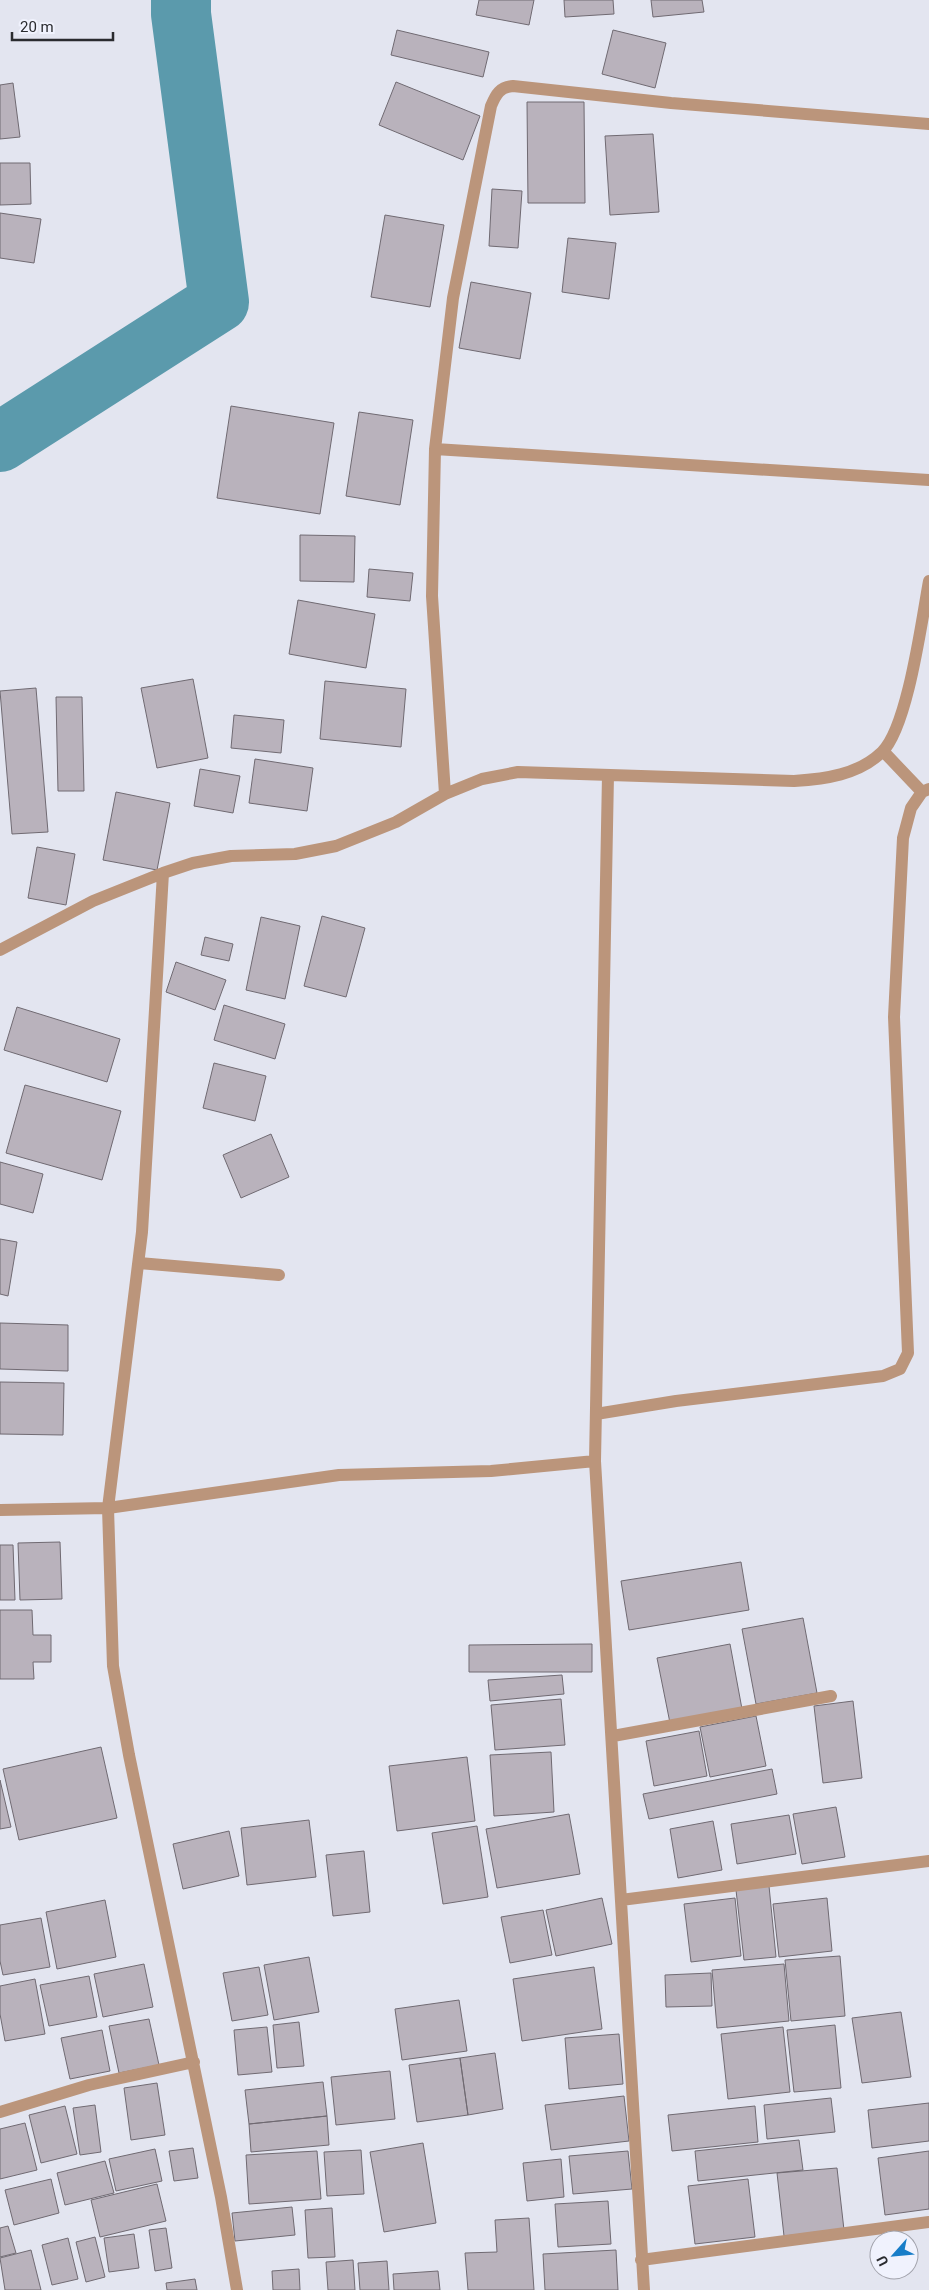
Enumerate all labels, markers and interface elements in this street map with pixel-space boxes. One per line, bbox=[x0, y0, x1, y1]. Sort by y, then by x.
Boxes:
scale bar bbox=[12, 10, 114, 42]
text: 20 m bbox=[20, 18, 54, 36]
north arrow bbox=[869, 2230, 919, 2280]
text: U bbox=[873, 2253, 892, 2269]

